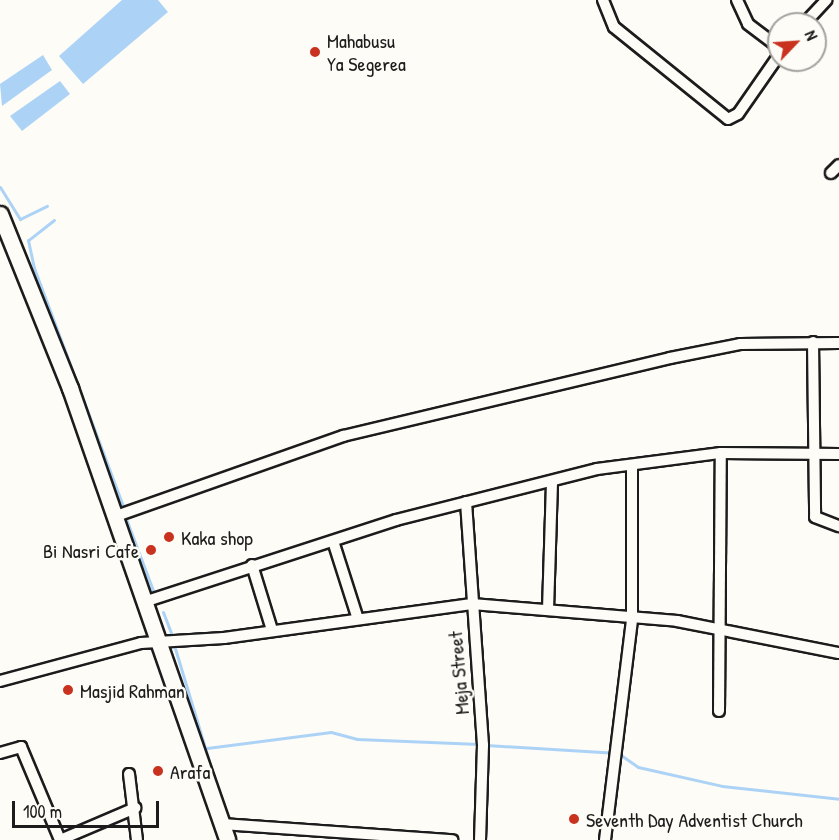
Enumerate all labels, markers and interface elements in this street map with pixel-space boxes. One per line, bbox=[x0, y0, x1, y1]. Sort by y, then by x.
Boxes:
north arrow bbox=[767, 12, 827, 72]
text: N bbox=[800, 27, 823, 44]
place label: Mahabusu Ya Segerea bbox=[327, 28, 406, 75]
marker: Mahabusu Ya Segerea bbox=[308, 45, 322, 59]
place label: Kaka shop bbox=[181, 525, 253, 549]
marker: Kaka shop bbox=[162, 530, 176, 544]
place label: Bi Nasri Cafe bbox=[43, 538, 139, 562]
marker: Bi Nasri Cafe bbox=[144, 543, 158, 557]
street label: Meja Street bbox=[442, 630, 474, 716]
place label: Masjid Rahman bbox=[80, 678, 185, 702]
marker: Masjid Rahman bbox=[61, 683, 75, 697]
place label: Arafa bbox=[170, 759, 210, 783]
marker: Arafa bbox=[151, 764, 165, 778]
scale bar bbox=[15, 789, 162, 827]
text: 100 m bbox=[23, 799, 62, 824]
place label: Seventh Day Adventist Church bbox=[586, 807, 803, 831]
marker: Seventh Day Adventist Church bbox=[567, 812, 581, 826]

